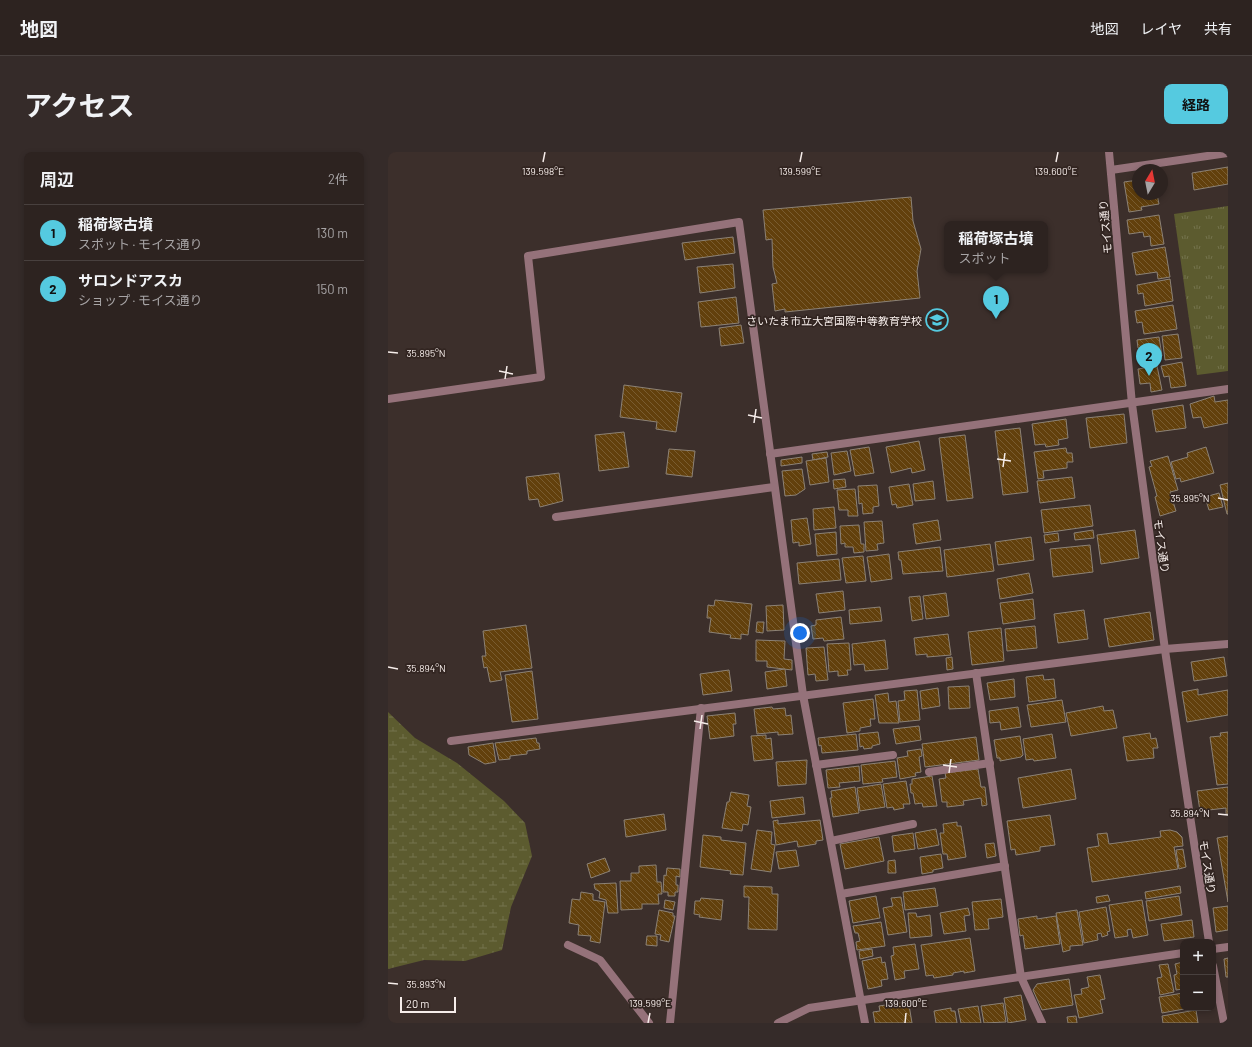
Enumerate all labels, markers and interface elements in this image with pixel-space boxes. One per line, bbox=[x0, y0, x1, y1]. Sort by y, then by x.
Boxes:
text: 地図 bbox=[20, 17, 58, 40]
text: 地図 bbox=[1090, 20, 1118, 37]
text: レイヤ bbox=[1140, 20, 1182, 37]
text: 共有 bbox=[1204, 20, 1232, 37]
button: 経路 bbox=[1164, 84, 1228, 124]
text: アクセス bbox=[24, 88, 135, 122]
north arrow bbox=[1132, 164, 1168, 200]
text: 139.598°E bbox=[522, 165, 564, 177]
text: 139.599°E bbox=[779, 165, 821, 177]
text: 139.600°E bbox=[1035, 165, 1077, 177]
text: 周辺 bbox=[40, 169, 74, 189]
text: 2件 bbox=[328, 171, 348, 187]
street label: モイス通り bbox=[1096, 199, 1114, 255]
text: 稲荷塚古墳 bbox=[78, 215, 153, 233]
popup bbox=[944, 221, 1048, 273]
text: 1 bbox=[51, 225, 55, 241]
text: 130 m bbox=[316, 225, 348, 241]
text: 稲荷塚古墳 bbox=[958, 229, 1034, 247]
text: スポット · モイス通り bbox=[78, 236, 203, 252]
text: スポット bbox=[958, 250, 1011, 266]
text: サロンドアスカ bbox=[78, 271, 183, 289]
text: 2 bbox=[49, 281, 57, 297]
text: 150 m bbox=[316, 281, 348, 297]
pin: 1 bbox=[983, 286, 1009, 319]
text: ショップ · モイス通り bbox=[78, 292, 203, 308]
school or university icon: さいたま市立大宮国際中等教育学校 bbox=[924, 307, 950, 333]
place label: さいたま市立大宮国際中等教育学校 bbox=[746, 314, 922, 327]
pin: 2 bbox=[1136, 343, 1162, 376]
text: 35.895°N bbox=[406, 347, 446, 359]
text: 35.895°N bbox=[1170, 492, 1210, 504]
street label: モイス通り bbox=[1152, 518, 1172, 574]
your location bbox=[790, 623, 810, 643]
text: 35.894°N bbox=[406, 662, 446, 674]
text: 35.894°N bbox=[1170, 807, 1210, 819]
street label: モイス通り bbox=[1197, 839, 1219, 895]
map controls bbox=[1180, 939, 1216, 1011]
button: + bbox=[1180, 939, 1216, 975]
button: − bbox=[1180, 975, 1216, 1011]
text: 35.893°N bbox=[406, 978, 446, 990]
scale bar bbox=[400, 995, 456, 1014]
text: 20 m bbox=[406, 997, 429, 1010]
text: 139.599°E bbox=[629, 997, 671, 1009]
text: 139.600°E bbox=[885, 997, 927, 1009]

